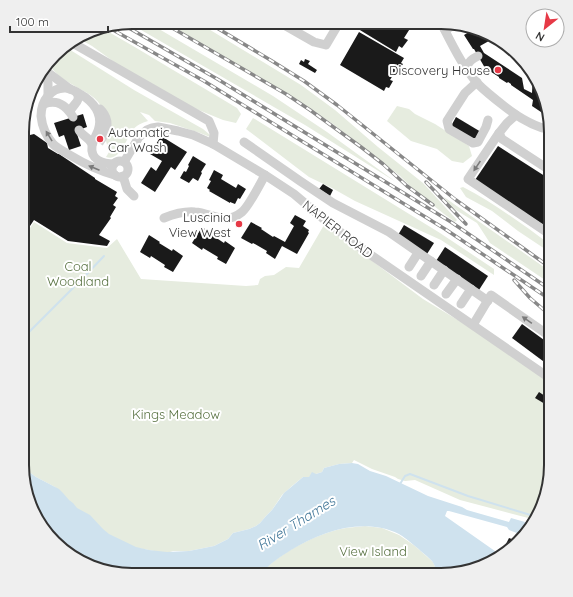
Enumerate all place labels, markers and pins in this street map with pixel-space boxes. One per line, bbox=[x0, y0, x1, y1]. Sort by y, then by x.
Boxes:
place label: Discovery House bbox=[389, 62, 490, 78]
marker: Discovery House bbox=[493, 65, 503, 75]
place label: Automatic Car Wash bbox=[108, 124, 170, 155]
marker: Automatic Car Wash bbox=[95, 134, 105, 144]
place label: Luscinia View West bbox=[169, 209, 231, 240]
marker: Luscinia View West bbox=[234, 219, 244, 229]

